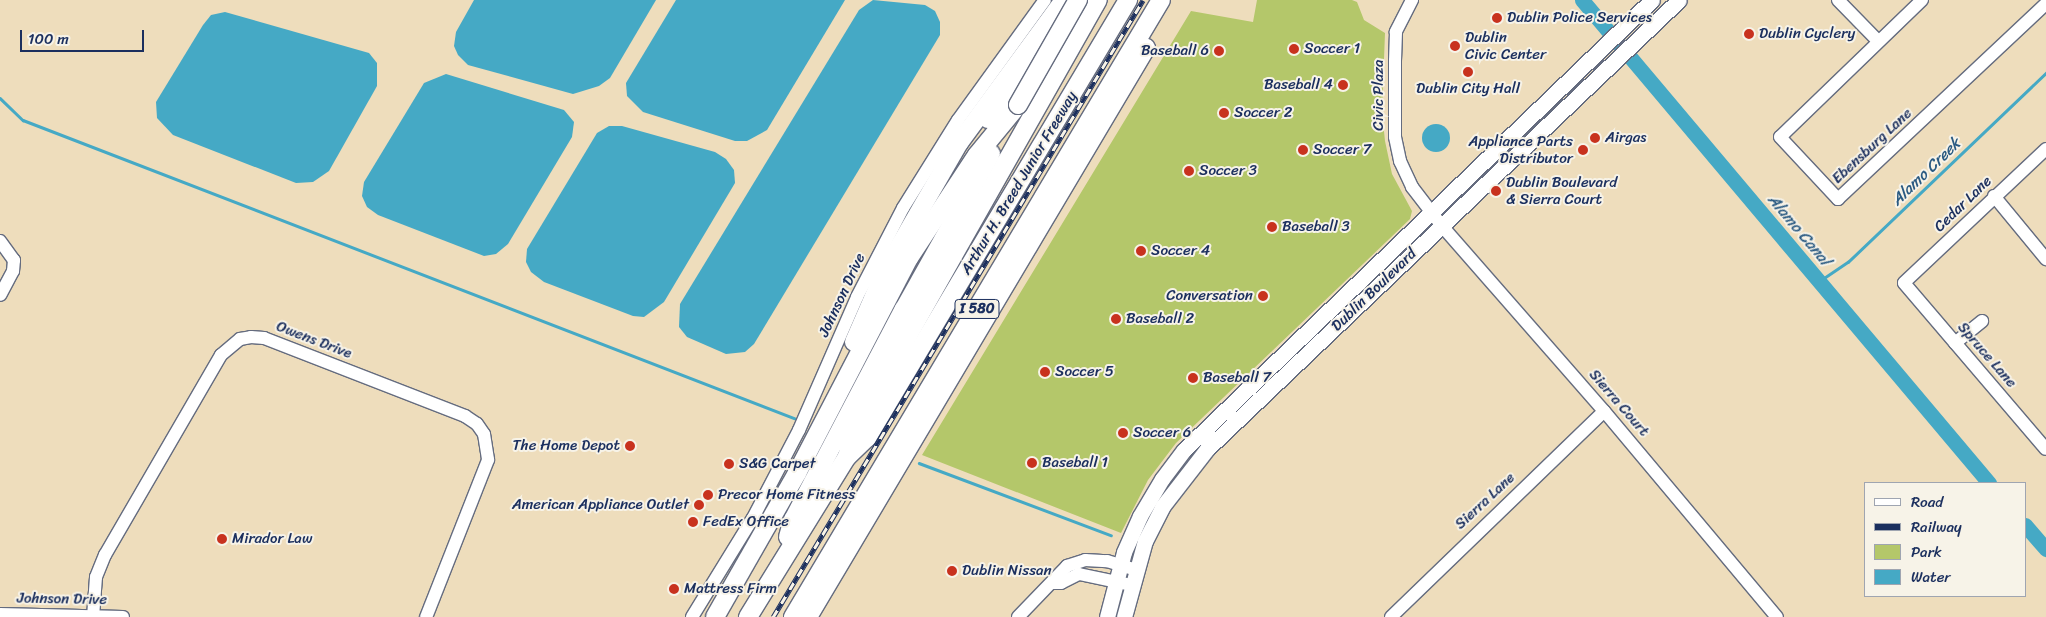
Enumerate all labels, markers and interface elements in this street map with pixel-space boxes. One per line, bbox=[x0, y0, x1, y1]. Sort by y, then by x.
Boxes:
place label: Dublin Police Services bbox=[1507, 9, 1652, 27]
marker: Dublin Police Services bbox=[1491, 12, 1503, 24]
scale bar bbox=[22, 20, 146, 52]
place label: Dublin Cyclery bbox=[1759, 25, 1855, 43]
text: 100 m bbox=[28, 26, 69, 52]
place label: Dublin Civic Center bbox=[1465, 28, 1547, 63]
marker: Dublin Cyclery bbox=[1743, 28, 1755, 40]
place label: Soccer 1 bbox=[1304, 40, 1360, 58]
marker: Dublin Civic Center bbox=[1449, 40, 1461, 52]
place label: Baseball 6 bbox=[1141, 42, 1209, 60]
marker: Soccer 1 bbox=[1288, 43, 1300, 55]
marker: Baseball 6 bbox=[1213, 45, 1225, 57]
street label: Civic Plaza bbox=[1370, 59, 1388, 131]
marker: Dublin City Hall bbox=[1462, 66, 1474, 78]
place label: Baseball 4 bbox=[1264, 76, 1333, 94]
marker: Baseball 4 bbox=[1337, 79, 1349, 91]
place label: Dublin City Hall bbox=[1416, 80, 1520, 98]
street label: Arthur H. Breed Junior Freeway bbox=[957, 88, 1081, 278]
place label: Soccer 2 bbox=[1234, 104, 1292, 122]
street label: Ebensburg Lane bbox=[1828, 104, 1916, 188]
marker: Soccer 2 bbox=[1218, 107, 1230, 119]
place label: Airgas bbox=[1605, 129, 1646, 147]
place label: Appliance Parts Distributor bbox=[1469, 132, 1573, 167]
marker: Airgas bbox=[1589, 132, 1601, 144]
water label: Alamo Creek bbox=[1887, 134, 1965, 210]
place label: Soccer 7 bbox=[1313, 141, 1371, 159]
marker: Soccer 7 bbox=[1297, 144, 1309, 156]
marker: Appliance Parts Distributor bbox=[1577, 144, 1589, 156]
place label: Soccer 3 bbox=[1199, 162, 1257, 180]
marker: Soccer 3 bbox=[1183, 165, 1195, 177]
street label: Cedar Lane bbox=[1931, 172, 1995, 236]
place label: Dublin Boulevard & Sierra Court bbox=[1506, 173, 1617, 208]
marker: Dublin Boulevard & Sierra Court bbox=[1490, 185, 1502, 197]
water label: Alamo Canal bbox=[1764, 191, 1834, 269]
place label: Baseball 3 bbox=[1282, 218, 1350, 236]
marker: Baseball 3 bbox=[1266, 221, 1278, 233]
place label: Soccer 4 bbox=[1151, 242, 1210, 260]
marker: Soccer 4 bbox=[1135, 245, 1147, 257]
street label: Dublin Boulevard bbox=[1328, 245, 1420, 335]
street label: Johnson Drive bbox=[815, 250, 869, 340]
place label: Conversation bbox=[1166, 287, 1253, 305]
marker: Conversation bbox=[1257, 290, 1269, 302]
road number: I 580 bbox=[953, 298, 1001, 320]
place label: Baseball 2 bbox=[1126, 310, 1194, 328]
marker: Baseball 2 bbox=[1110, 313, 1122, 325]
street label: Owens Drive bbox=[273, 317, 355, 363]
street label: Spruce Lane bbox=[1954, 319, 2020, 391]
place label: Soccer 5 bbox=[1055, 363, 1114, 381]
marker: Soccer 5 bbox=[1039, 366, 1051, 378]
street label: Sierra Court bbox=[1585, 366, 1653, 440]
place label: Baseball 7 bbox=[1203, 369, 1271, 387]
marker: Baseball 7 bbox=[1187, 372, 1199, 384]
place label: Soccer 6 bbox=[1133, 424, 1191, 442]
marker: Soccer 6 bbox=[1117, 427, 1129, 439]
place label: The Home Depot bbox=[512, 437, 620, 455]
marker: The Home Depot bbox=[624, 440, 636, 452]
place label: Baseball 1 bbox=[1042, 454, 1108, 472]
place label: S&G Carpet bbox=[739, 455, 816, 473]
marker: Baseball 1 bbox=[1026, 457, 1038, 469]
marker: S&G Carpet bbox=[723, 458, 735, 470]
street label: Sierra Lane bbox=[1451, 469, 1519, 533]
legend bbox=[1864, 482, 2026, 597]
place label: Precor Home Fitness bbox=[718, 486, 855, 504]
marker: Precor Home Fitness bbox=[702, 489, 714, 501]
text: Road bbox=[1911, 489, 1943, 515]
place label: American Appliance Outlet bbox=[512, 496, 689, 514]
marker: American Appliance Outlet bbox=[693, 499, 705, 511]
place label: FedEx Office bbox=[703, 513, 789, 531]
text: Railway bbox=[1911, 514, 1962, 540]
marker: FedEx Office bbox=[687, 516, 699, 528]
place label: Mirador Law bbox=[232, 530, 312, 548]
marker: Mirador Law bbox=[216, 533, 228, 545]
text: Park bbox=[1911, 539, 1942, 565]
place label: Dublin Nissan bbox=[962, 562, 1052, 580]
text: Water bbox=[1911, 564, 1951, 590]
marker: Dublin Nissan bbox=[946, 565, 958, 577]
place label: Mattress Firm bbox=[684, 580, 777, 598]
marker: Mattress Firm bbox=[668, 583, 680, 595]
street label: Johnson Drive bbox=[17, 589, 107, 609]

